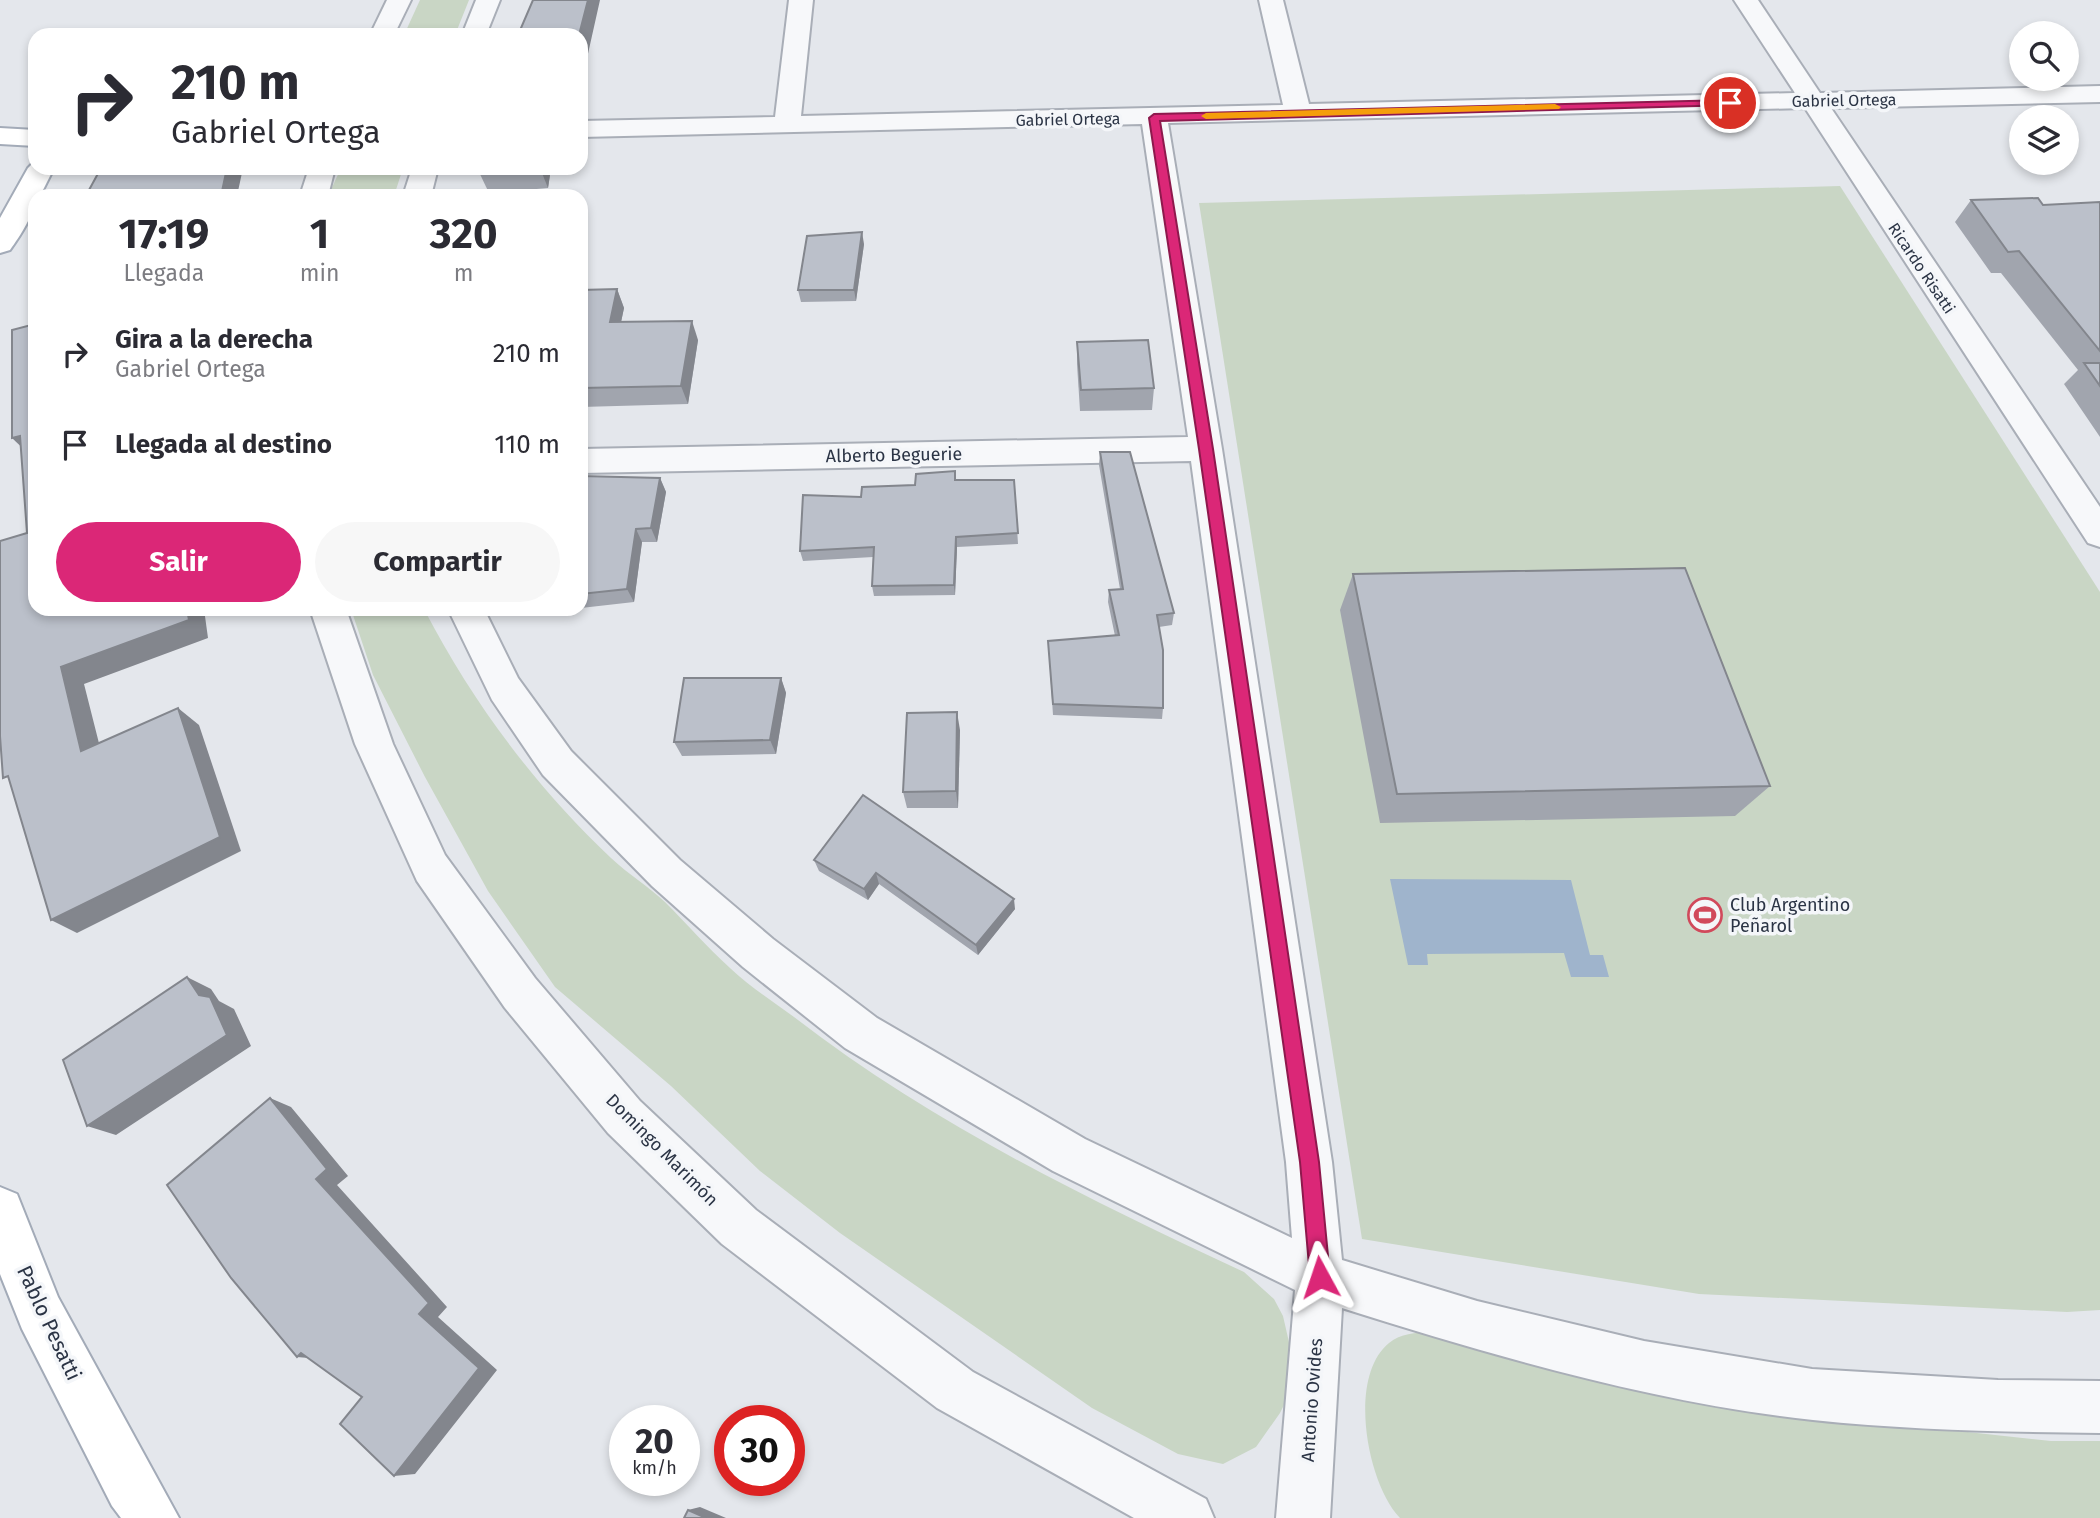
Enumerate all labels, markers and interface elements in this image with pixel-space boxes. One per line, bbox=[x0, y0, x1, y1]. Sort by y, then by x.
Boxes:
map controls bbox=[2009, 21, 2079, 175]
button: search bbox=[2009, 21, 2079, 91]
text: 210 m bbox=[171, 53, 300, 112]
icon: right bbox=[56, 56, 147, 147]
pin bbox=[1700, 73, 1760, 133]
icon: arrive bbox=[1711, 84, 1749, 122]
street label: Gabriel Ortega bbox=[1791, 90, 1897, 111]
button: layers bbox=[2009, 105, 2079, 175]
street label: Gabriel Ortega bbox=[1015, 109, 1121, 130]
text: Gabriel Ortega bbox=[171, 113, 381, 151]
text: 17:19 bbox=[118, 209, 209, 259]
text: 1 bbox=[310, 209, 329, 259]
text: 320 bbox=[430, 209, 498, 259]
street label: Ricardo Risatti bbox=[1884, 219, 1959, 317]
text: Llegada bbox=[124, 259, 204, 287]
text: min bbox=[300, 259, 339, 287]
text: m bbox=[454, 259, 474, 287]
text: Gira a la derecha bbox=[115, 324, 313, 355]
icon: right bbox=[56, 335, 94, 373]
text: 210 m bbox=[493, 338, 560, 369]
text: Gabriel Ortega bbox=[115, 355, 266, 383]
icon: arrive bbox=[56, 426, 94, 464]
text: Llegada al destino bbox=[115, 429, 332, 460]
text: 110 m bbox=[494, 429, 560, 460]
street label: Alberto Beguerie bbox=[826, 443, 962, 467]
button: Salir bbox=[56, 522, 301, 602]
button: Compartir bbox=[315, 522, 560, 602]
place label: Club Argentino Peñarol bbox=[1730, 894, 1850, 937]
sports icon: Club Argentino Peñarol bbox=[1686, 896, 1724, 934]
street label: Domingo Marimón bbox=[601, 1089, 723, 1211]
position arrow bbox=[1283, 1240, 1357, 1314]
street label: Pablo Pesatti bbox=[11, 1261, 87, 1385]
street label: Antonio Ovides bbox=[1297, 1337, 1327, 1463]
speed limit sign: 30 bbox=[714, 1405, 805, 1496]
text: 20 bbox=[635, 1420, 674, 1462]
text: km/h bbox=[632, 1457, 677, 1479]

